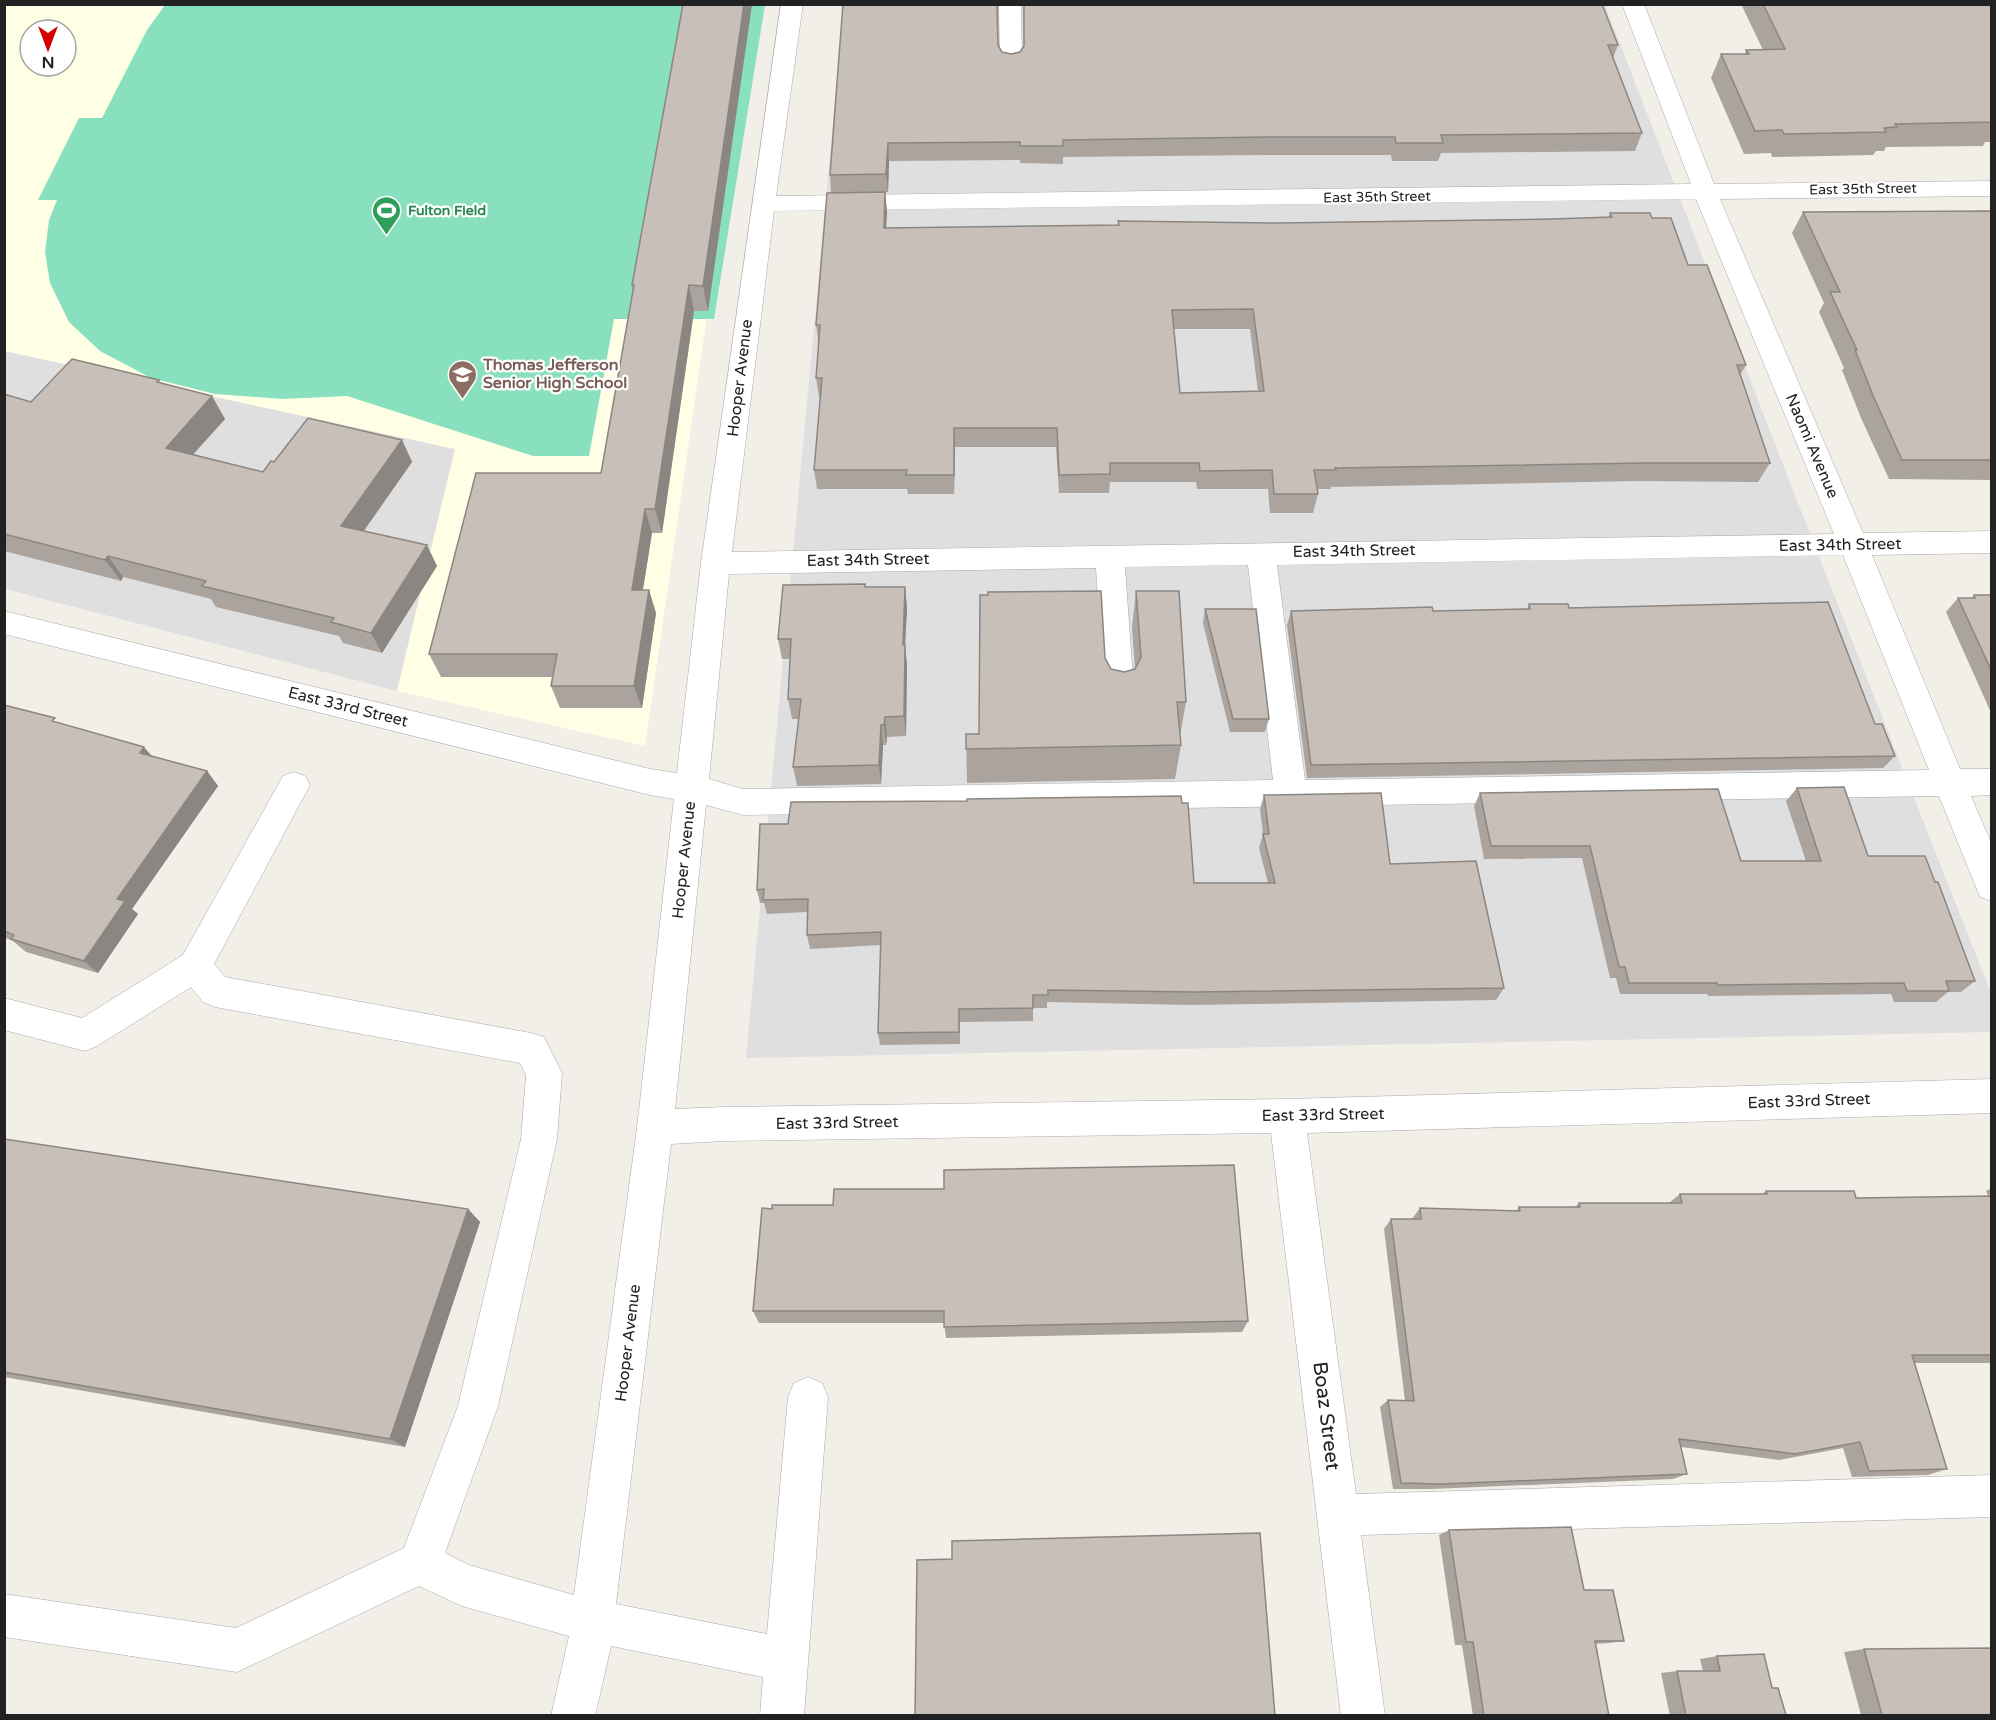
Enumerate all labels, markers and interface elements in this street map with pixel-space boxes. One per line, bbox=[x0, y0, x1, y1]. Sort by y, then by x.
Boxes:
north arrow bbox=[18, 18, 78, 78]
text: N bbox=[42, 52, 54, 72]
street label: East 35th Street bbox=[1809, 180, 1918, 198]
street label: East 35th Street bbox=[1323, 188, 1432, 206]
sports icon: Fulton Field bbox=[371, 194, 403, 236]
place label: Fulton Field bbox=[408, 202, 486, 219]
street label: Hooper Avenue bbox=[723, 318, 757, 438]
place label: Thomas Jefferson Senior High School bbox=[482, 355, 627, 393]
school or university icon: Thomas Jefferson Senior High School bbox=[446, 358, 478, 400]
street label: Naomi Avenue bbox=[1781, 391, 1843, 501]
street label: East 34th Street bbox=[1778, 534, 1902, 556]
street label: East 34th Street bbox=[1292, 540, 1416, 562]
street label: East 34th Street bbox=[806, 549, 930, 571]
street label: East 33rd Street bbox=[286, 682, 410, 732]
street label: Hooper Avenue bbox=[668, 800, 700, 920]
street label: East 33rd Street bbox=[1747, 1089, 1871, 1113]
street label: East 33rd Street bbox=[1261, 1104, 1385, 1126]
street label: East 33rd Street bbox=[775, 1112, 899, 1134]
street label: Hooper Avenue bbox=[611, 1283, 645, 1403]
street label: Boaz Street bbox=[1307, 1360, 1345, 1472]

